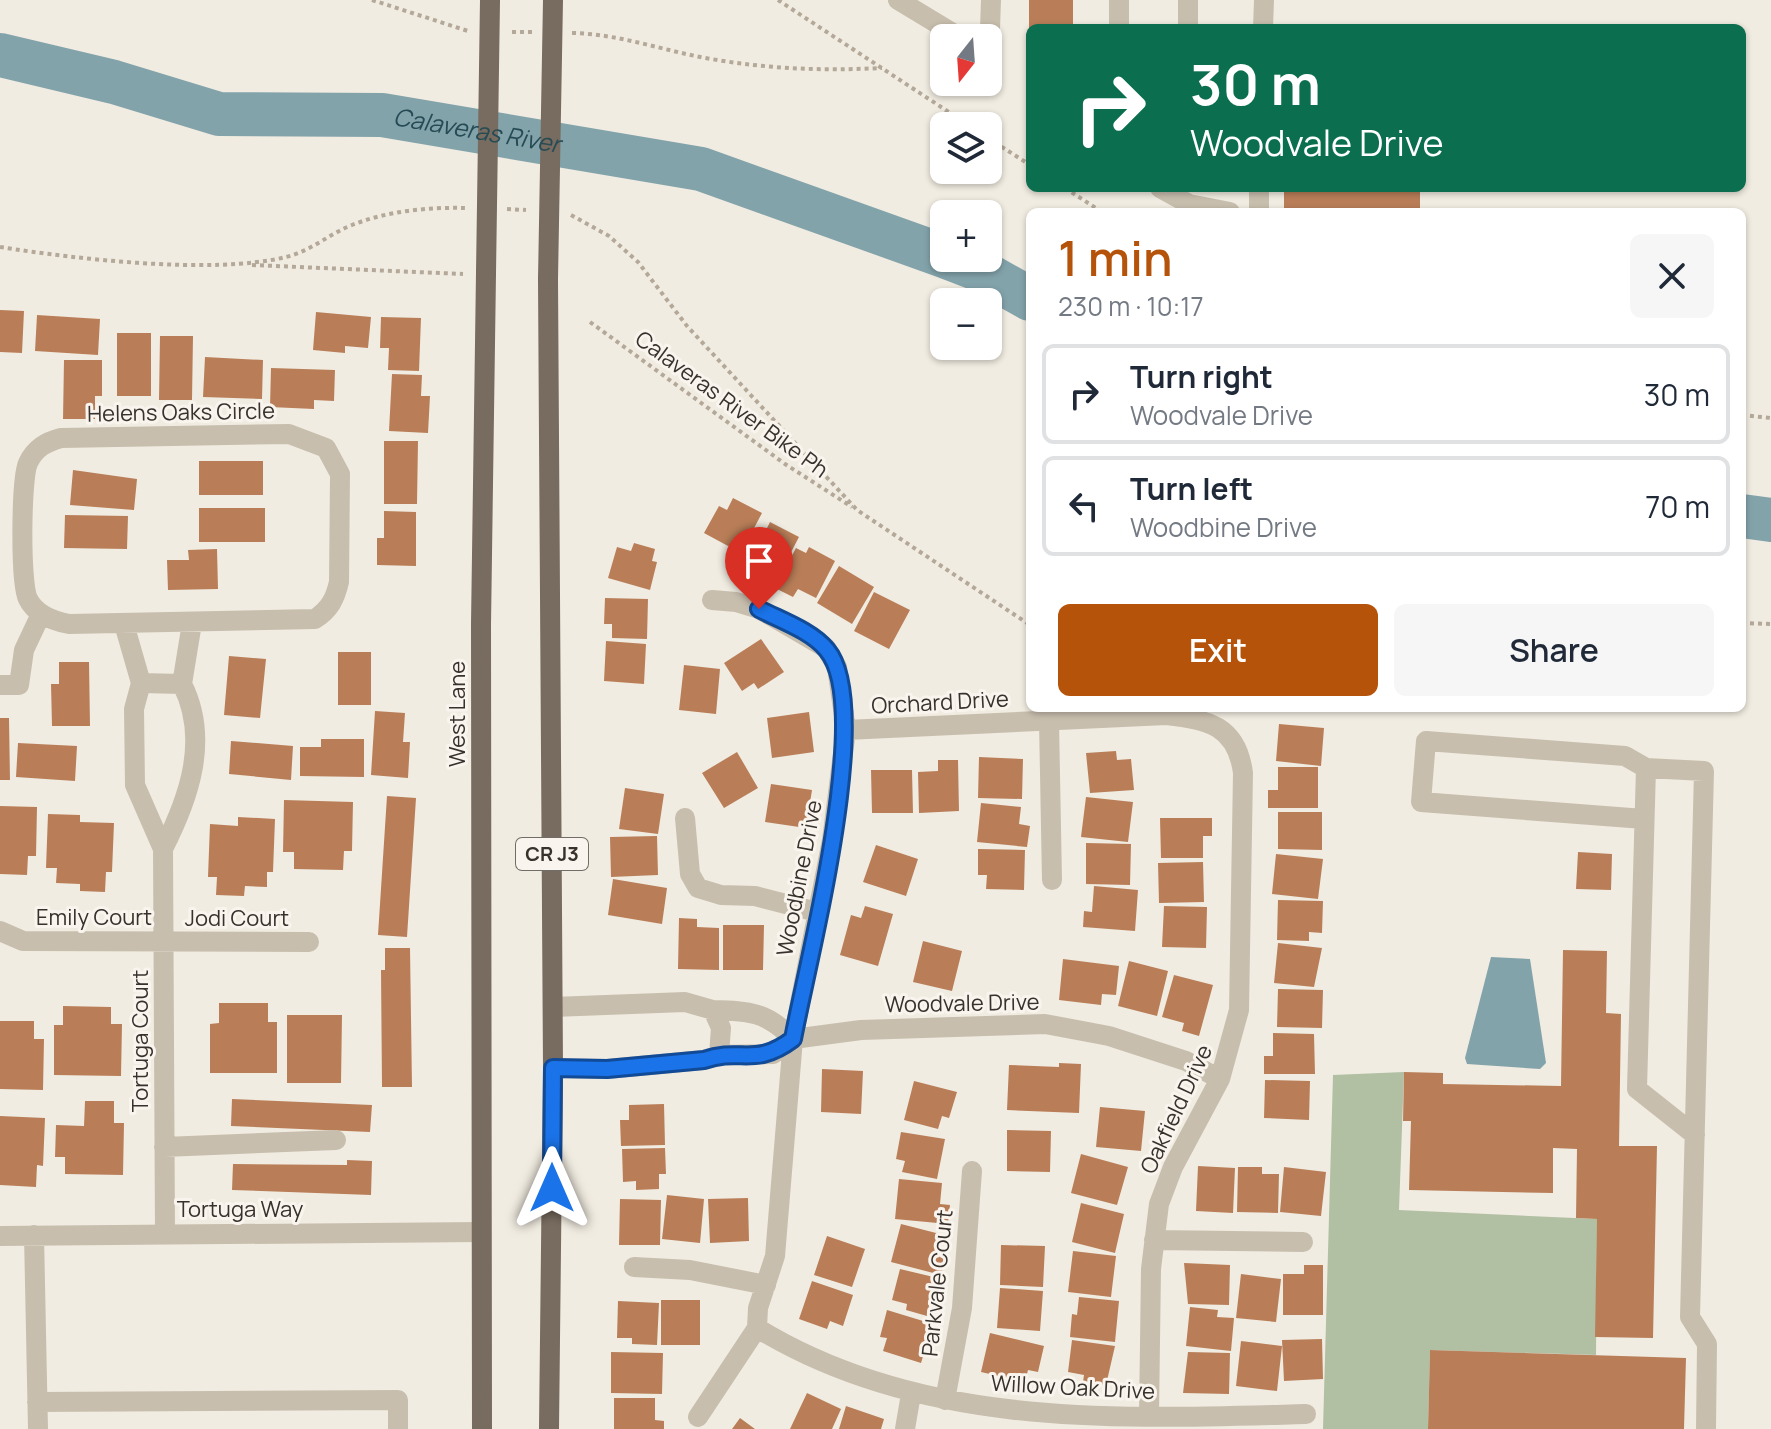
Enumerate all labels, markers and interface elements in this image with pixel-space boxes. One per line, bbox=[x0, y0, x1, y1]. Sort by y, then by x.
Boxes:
north arrow bbox=[930, 24, 1002, 96]
map controls bbox=[930, 24, 1002, 360]
text: 30 m bbox=[1190, 45, 1321, 122]
icon: right bbox=[1058, 56, 1162, 160]
water label: Calaveras River bbox=[391, 99, 566, 160]
button: layers bbox=[930, 112, 1002, 184]
text: Woodvale Drive bbox=[1190, 118, 1443, 167]
button: + bbox=[930, 200, 1002, 272]
text: 1 min bbox=[1058, 225, 1172, 290]
button: close bbox=[1630, 234, 1714, 318]
button: − bbox=[930, 288, 1002, 360]
text: 230 m · 10:17 bbox=[1058, 288, 1204, 324]
street label: Calaveras River Bike Ph bbox=[629, 324, 835, 484]
text: Turn right bbox=[1130, 356, 1273, 397]
icon: right bbox=[1062, 372, 1106, 416]
text: 30 m bbox=[1644, 374, 1710, 415]
street label: Helens Oaks Circle bbox=[87, 395, 275, 429]
text: Woodvale Drive bbox=[1130, 397, 1313, 433]
text: Turn left bbox=[1130, 468, 1253, 509]
icon: left bbox=[1062, 484, 1106, 528]
text: 70 m bbox=[1645, 486, 1710, 527]
text: Woodbine Drive bbox=[1130, 509, 1317, 545]
pin bbox=[725, 527, 793, 609]
icon: arrive bbox=[737, 539, 781, 583]
button: Exit bbox=[1058, 604, 1378, 696]
button: Share bbox=[1394, 604, 1714, 696]
street label: West Lane bbox=[442, 661, 472, 767]
street label: Orchard Drive bbox=[870, 683, 1010, 721]
street label: Woodbine Drive bbox=[769, 797, 829, 958]
road number: CR J3 bbox=[516, 838, 588, 870]
street label: Emily Court bbox=[36, 902, 152, 932]
street label: Jodi Court bbox=[185, 903, 289, 933]
street label: Tortuga Court bbox=[125, 970, 155, 1112]
street label: Woodvale Drive bbox=[884, 987, 1040, 1019]
street label: Oakfield Drive bbox=[1133, 1039, 1219, 1178]
position arrow bbox=[510, 1146, 594, 1230]
street label: Tortuga Way bbox=[177, 1194, 304, 1224]
street label: Parkvale Court bbox=[914, 1208, 960, 1358]
street label: Willow Oak Drive bbox=[990, 1368, 1156, 1406]

